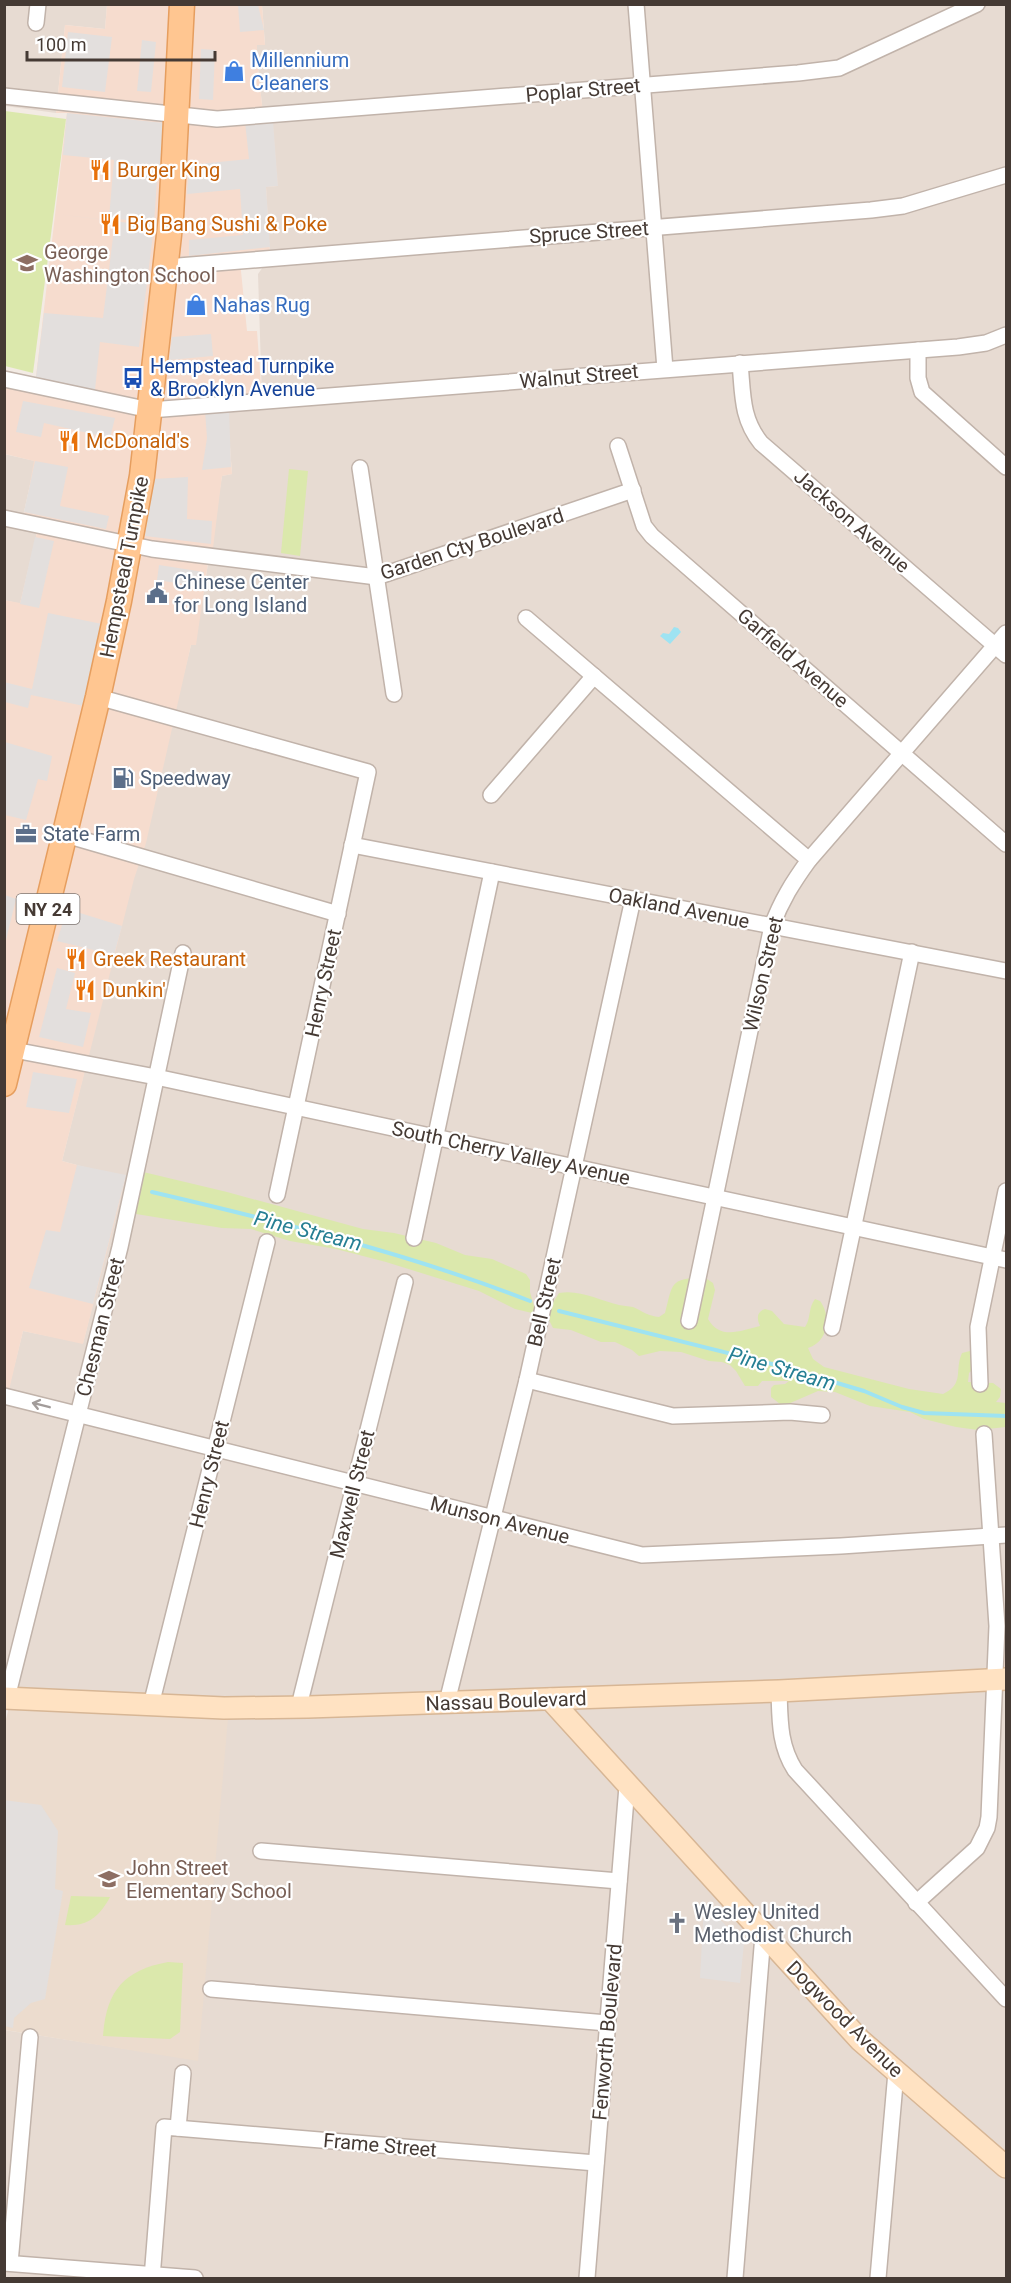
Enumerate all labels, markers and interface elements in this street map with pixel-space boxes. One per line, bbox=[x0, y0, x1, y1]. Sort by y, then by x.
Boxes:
scale bar bbox=[27, 24, 214, 62]
text: 100 m bbox=[36, 34, 87, 55]
place label: Millennium Cleaners bbox=[251, 48, 349, 95]
shop icon: Millennium Cleaners bbox=[222, 59, 246, 83]
street label: Poplar Street bbox=[524, 73, 642, 107]
restaurant icon: Burger King bbox=[88, 158, 112, 182]
place label: Burger King bbox=[117, 158, 220, 182]
restaurant icon: Big Bang Sushi & Poke bbox=[98, 212, 122, 236]
place label: Big Bang Sushi & Poke bbox=[127, 212, 327, 236]
street label: Spruce Street bbox=[528, 216, 650, 248]
place label: George Washington School bbox=[44, 240, 216, 287]
school or university icon: George Washington School bbox=[15, 251, 39, 275]
shop icon: Nahas Rug bbox=[184, 293, 208, 317]
place label: Nahas Rug bbox=[213, 293, 310, 317]
place label: Hempstead Turnpike & Brooklyn Avenue bbox=[150, 354, 334, 401]
street label: Walnut Street bbox=[518, 359, 640, 393]
bus stop icon: Hempstead Turnpike & Brooklyn Avenue bbox=[121, 366, 145, 390]
restaurant icon: McDonald's bbox=[57, 429, 81, 453]
place label: McDonald's bbox=[86, 429, 190, 453]
street label: Jackson Avenue bbox=[789, 464, 915, 578]
street label: Hempstead Turnpike bbox=[95, 474, 153, 660]
street label: Garden Cty Boulevard bbox=[377, 503, 567, 585]
place label: Chinese Center for Long Island bbox=[174, 570, 309, 617]
public building icon: Chinese Center for Long Island bbox=[145, 581, 169, 605]
street label: Garfield Avenue bbox=[732, 603, 854, 713]
fuel station icon: Speedway bbox=[111, 766, 135, 790]
place label: Speedway bbox=[140, 766, 231, 790]
office icon: State Farm bbox=[14, 822, 38, 846]
place label: State Farm bbox=[43, 822, 140, 846]
street label: Oakland Avenue bbox=[606, 883, 752, 933]
road number: NY 24 bbox=[16, 894, 80, 924]
street label: Wilson Street bbox=[738, 914, 788, 1034]
street label: Henry Street bbox=[300, 927, 346, 1039]
restaurant icon: Greek Restaurant bbox=[64, 947, 88, 971]
place label: Greek Restaurant bbox=[93, 947, 246, 971]
restaurant icon: Dunkin' bbox=[73, 978, 97, 1002]
place label: Dunkin' bbox=[102, 978, 166, 1002]
street label: South Cherry Valley Avenue bbox=[390, 1116, 632, 1190]
water label: Pine Stream bbox=[252, 1206, 364, 1256]
street label: Chesman Street bbox=[71, 1255, 129, 1399]
street label: Bell Street bbox=[522, 1255, 566, 1349]
water label: Pine Stream bbox=[726, 1342, 838, 1396]
one-way arrow bbox=[32, 1399, 51, 1411]
street label: Henry Street bbox=[184, 1418, 234, 1530]
street label: Maxwell Street bbox=[324, 1427, 380, 1561]
street label: Munson Avenue bbox=[428, 1491, 572, 1549]
street label: Nassau Boulevard bbox=[425, 1686, 587, 1716]
place label: John Street Elementary School bbox=[126, 1856, 292, 1903]
school or university icon: John Street Elementary School bbox=[97, 1867, 121, 1891]
place label: Wesley United Methodist Church bbox=[694, 1900, 852, 1947]
church icon: Wesley United Methodist Church bbox=[665, 1911, 689, 1935]
street label: Fenworth Boulevard bbox=[587, 1943, 627, 2121]
street label: Dogwood Avenue bbox=[782, 1956, 908, 2082]
street label: Frame Street bbox=[322, 2128, 438, 2162]

